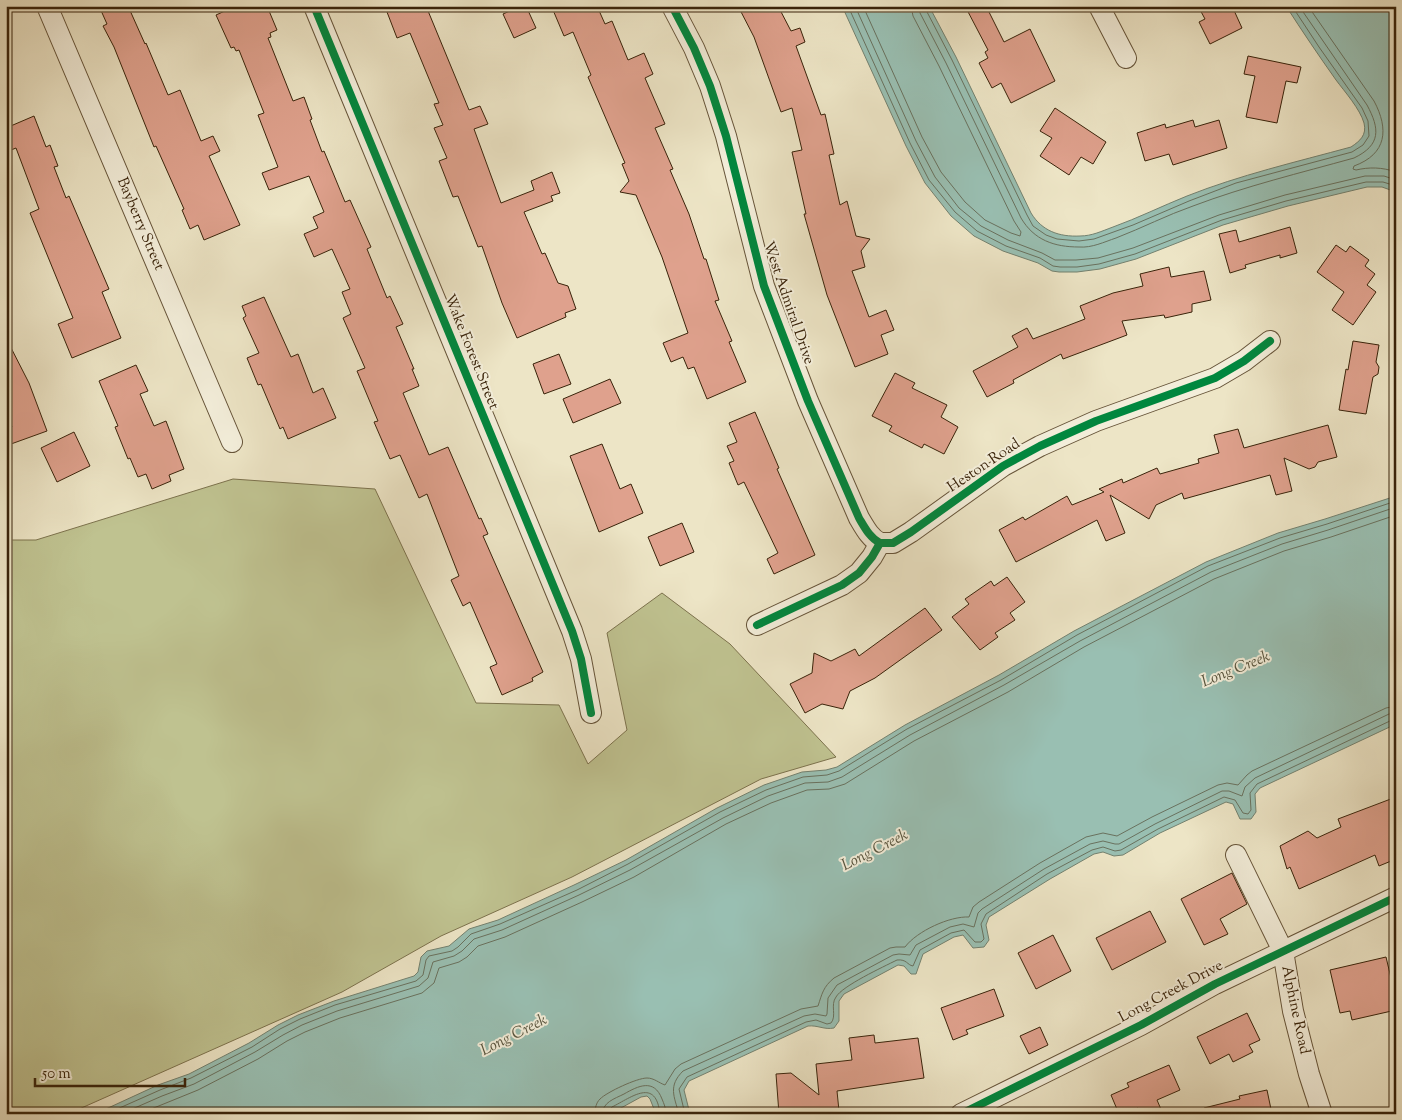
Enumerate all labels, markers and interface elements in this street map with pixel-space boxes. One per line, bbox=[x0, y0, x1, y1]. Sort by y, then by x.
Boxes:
street label: Bayberry Street bbox=[111, 174, 169, 274]
street label: West Admiral Drive bbox=[757, 239, 819, 367]
street label: Wake Forest Street bbox=[438, 291, 504, 413]
street label: Heston Road bbox=[943, 434, 1025, 498]
water label: Long Creek bbox=[1198, 646, 1274, 694]
water label: Long Creek bbox=[838, 824, 912, 878]
street label: Long Creek Drive bbox=[1115, 956, 1227, 1028]
street label: Alphine Road bbox=[1275, 964, 1315, 1057]
water label: Long Creek bbox=[477, 1009, 551, 1063]
scale bar bbox=[35, 1055, 185, 1087]
text: 50 m bbox=[41, 1064, 71, 1085]

